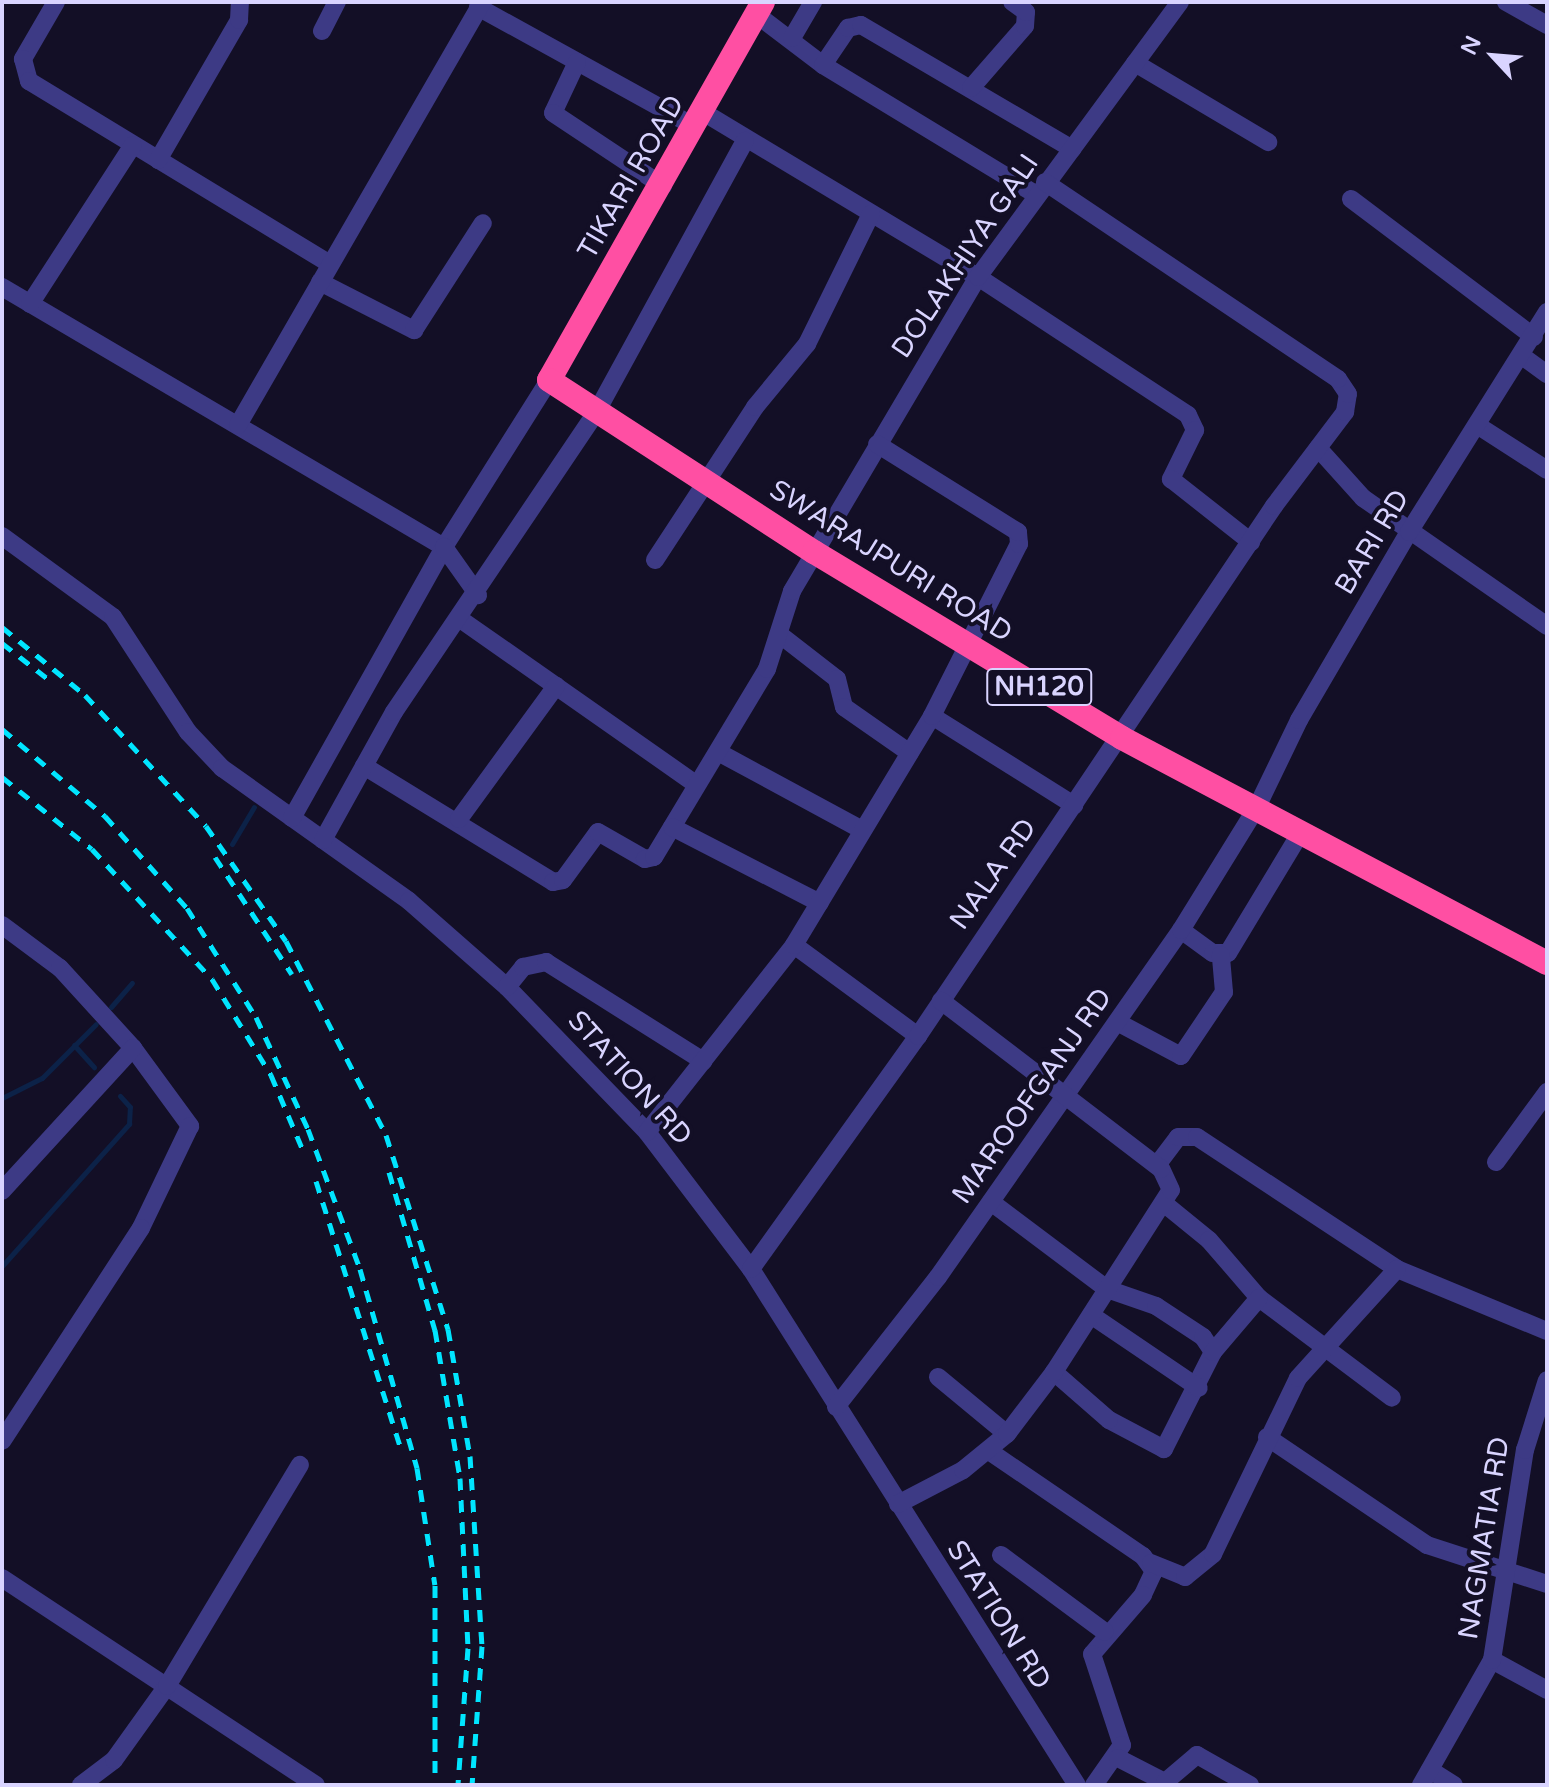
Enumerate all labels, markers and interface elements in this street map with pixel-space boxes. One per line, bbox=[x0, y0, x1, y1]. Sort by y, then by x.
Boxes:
north arrow bbox=[1453, 16, 1533, 96]
text: N bbox=[1456, 32, 1487, 59]
street label: TIKARI ROAD bbox=[571, 89, 691, 265]
street label: DOLAKHIYA GALI bbox=[884, 148, 1046, 364]
street label: SWARAJPURI ROAD bbox=[763, 473, 1019, 649]
street label: BARI RD bbox=[1328, 483, 1416, 601]
road number: NH120 bbox=[985, 665, 1093, 709]
street label: NALA RD bbox=[943, 812, 1043, 936]
street label: MAROOFGANJ RD bbox=[945, 982, 1119, 1210]
street label: STATION RD bbox=[561, 1004, 699, 1152]
street label: NAGMATIA RD bbox=[1451, 1434, 1517, 1642]
street label: STATION RD bbox=[940, 1534, 1058, 1696]

